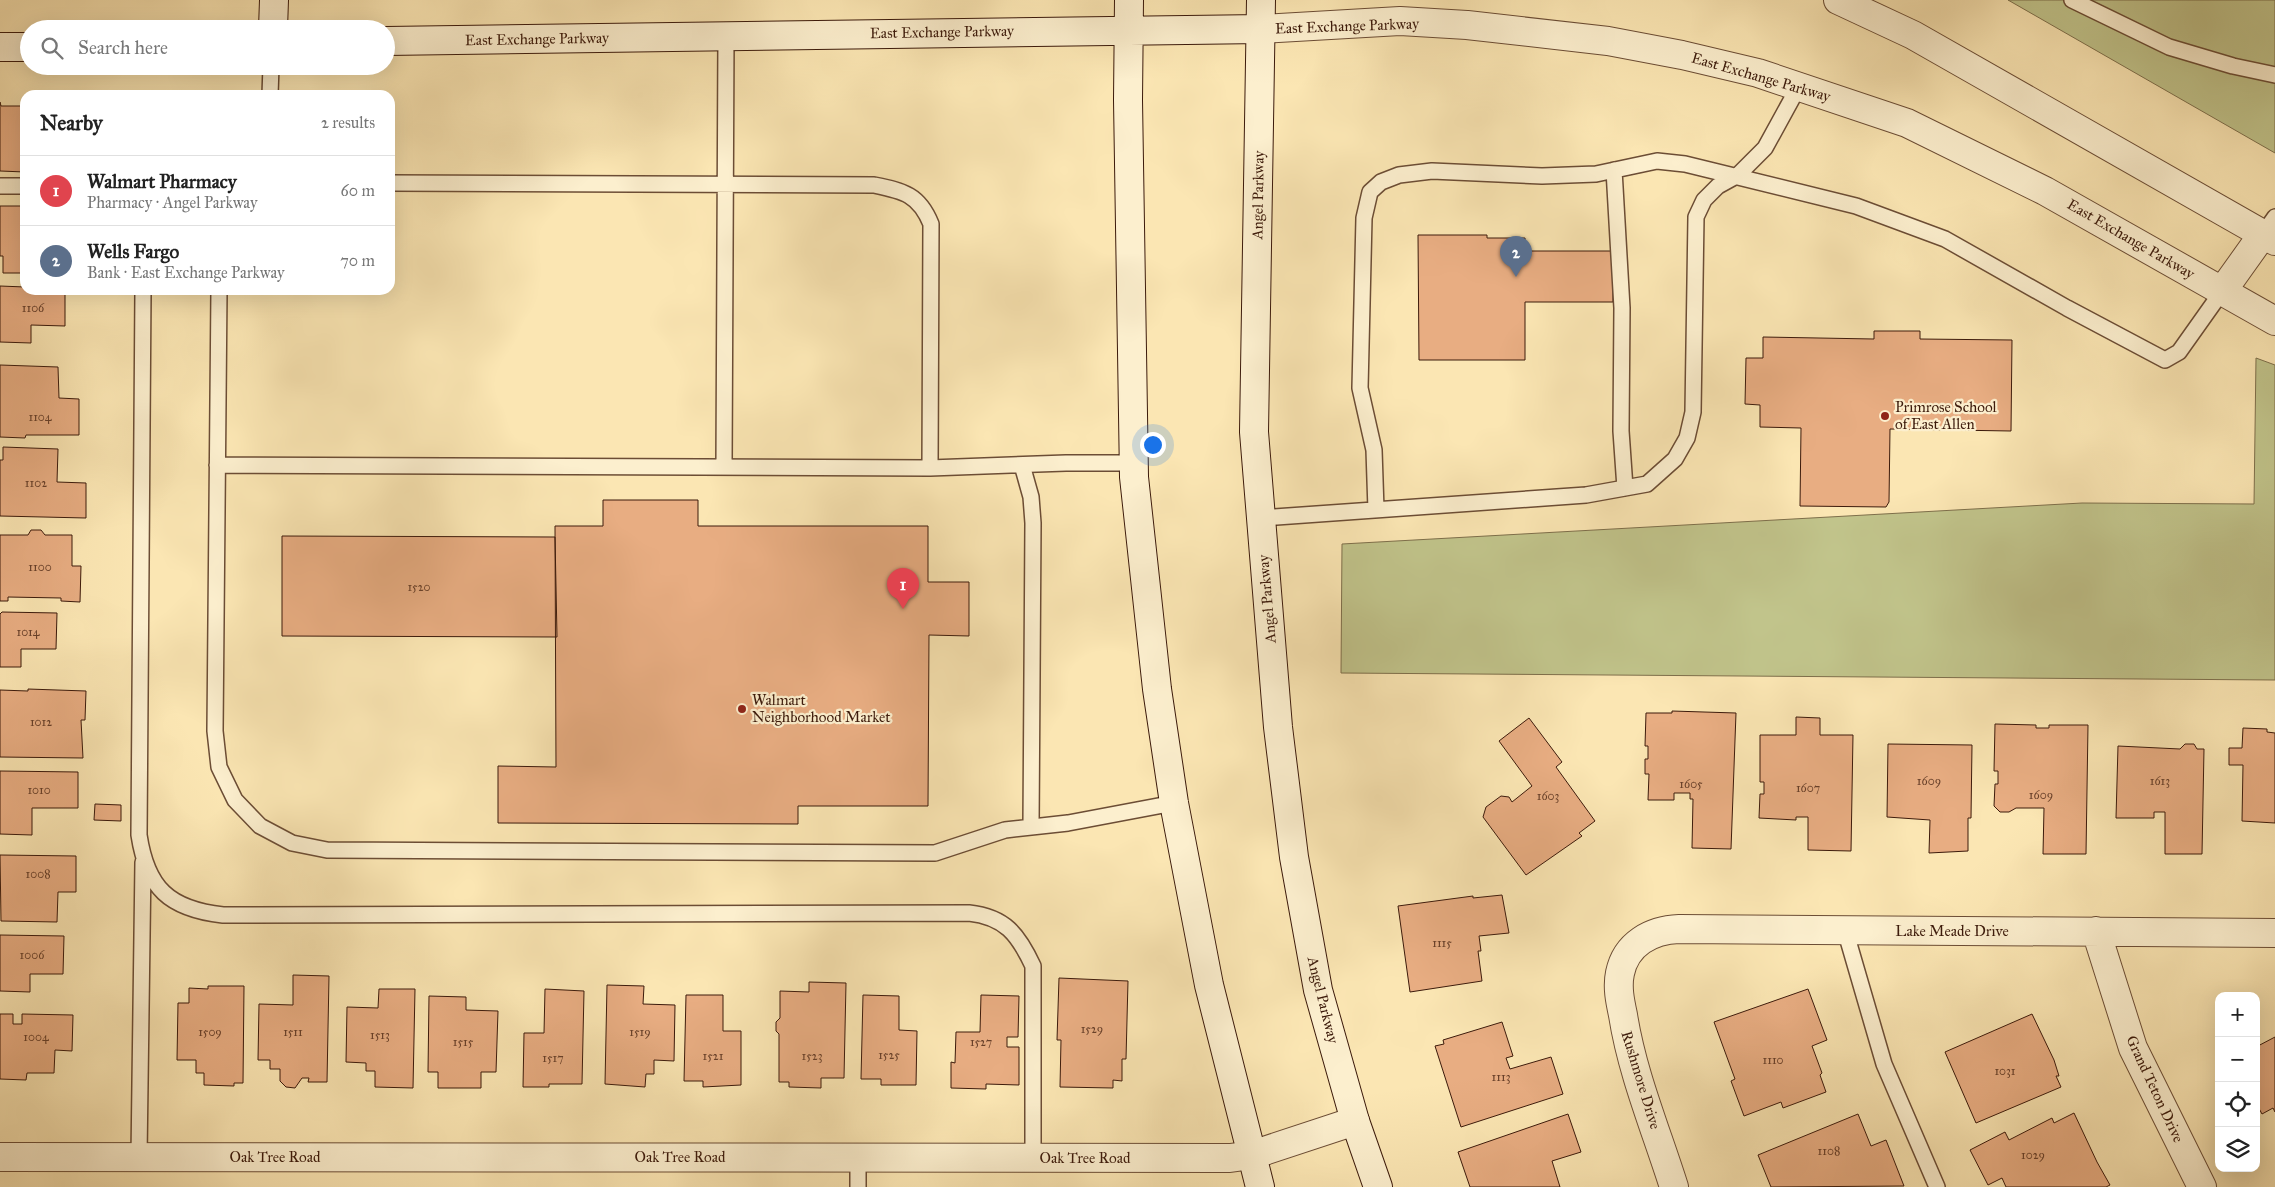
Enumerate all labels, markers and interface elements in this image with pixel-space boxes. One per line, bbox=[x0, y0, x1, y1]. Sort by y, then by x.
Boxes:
street label: East Exchange Parkway bbox=[1275, 14, 1420, 38]
search box bbox=[20, 20, 395, 75]
street label: East Exchange Parkway bbox=[870, 22, 1015, 42]
street label: East Exchange Parkway bbox=[465, 29, 610, 49]
icon: search bbox=[38, 34, 66, 62]
text: Search here bbox=[78, 36, 168, 59]
street label: East Exchange Parkway bbox=[1689, 48, 1834, 106]
text: Nearby bbox=[40, 110, 103, 136]
text: 2 results bbox=[321, 113, 375, 132]
street label: Angel Parkway bbox=[1248, 149, 1268, 241]
text: Walmart Pharmacy bbox=[87, 170, 237, 193]
text: 1 bbox=[53, 181, 59, 200]
text: 60 m bbox=[341, 181, 375, 200]
text: Pharmacy · Angel Parkway bbox=[87, 193, 257, 212]
street label: East Exchange Parkway bbox=[2064, 195, 2199, 283]
pin: 2 bbox=[1500, 236, 1532, 277]
text: Wells Fargo bbox=[87, 240, 179, 263]
text: 2 bbox=[52, 251, 60, 270]
text: 70 m bbox=[340, 251, 375, 270]
text: Bank · East Exchange Parkway bbox=[87, 263, 284, 282]
house number: 1106 bbox=[22, 301, 45, 315]
place label: Primrose School of East Allen bbox=[1895, 398, 1998, 433]
house number: 1104 bbox=[28, 410, 52, 424]
marker: Primrose School of East Allen bbox=[1879, 410, 1891, 422]
your location bbox=[1140, 432, 1166, 458]
house number: 1102 bbox=[25, 476, 47, 490]
street label: Angel Parkway bbox=[1254, 553, 1280, 645]
house number: 1100 bbox=[28, 560, 52, 574]
pin: 1 bbox=[887, 568, 919, 609]
house number: 1520 bbox=[407, 580, 431, 594]
house number: 1014 bbox=[17, 625, 40, 639]
place label: Walmart Neighborhood Market bbox=[752, 691, 891, 726]
marker: Walmart Neighborhood Market bbox=[736, 703, 748, 715]
house number: 1012 bbox=[30, 715, 52, 729]
house number: 1609 bbox=[1917, 774, 1941, 788]
house number: 1613 bbox=[2150, 774, 2170, 788]
house number: 1605 bbox=[1679, 777, 1703, 791]
house number: 1607 bbox=[1796, 781, 1820, 795]
house number: 1010 bbox=[27, 783, 51, 797]
house number: 1609 bbox=[2029, 788, 2053, 802]
house number: 1603 bbox=[1537, 789, 1560, 803]
house number: 1008 bbox=[25, 867, 51, 881]
street label: Lake Meade Drive bbox=[1895, 922, 2009, 940]
house number: 1115 bbox=[1432, 936, 1452, 950]
house number: 1006 bbox=[20, 948, 45, 962]
street label: Angel Parkway bbox=[1303, 954, 1343, 1046]
map controls bbox=[2215, 992, 2260, 1172]
button: + bbox=[2215, 992, 2260, 1037]
house number: 1529 bbox=[1081, 1022, 1103, 1036]
house number: 1509 bbox=[198, 1025, 222, 1039]
house number: 1511 bbox=[283, 1025, 303, 1039]
house number: 1519 bbox=[629, 1025, 651, 1039]
house number: 1513 bbox=[370, 1028, 390, 1042]
street label: Rushmore Drive bbox=[1617, 1029, 1665, 1131]
house number: 1004 bbox=[23, 1030, 49, 1044]
street label: Grand Teton Drive bbox=[2122, 1033, 2188, 1145]
house number: 1515 bbox=[453, 1035, 474, 1049]
house number: 1527 bbox=[970, 1035, 992, 1049]
button: − bbox=[2215, 1037, 2260, 1082]
house number: 1525 bbox=[878, 1048, 900, 1062]
house number: 1521 bbox=[703, 1049, 724, 1063]
house number: 1523 bbox=[802, 1049, 823, 1063]
house number: 1517 bbox=[542, 1051, 564, 1065]
house number: 1110 bbox=[1762, 1053, 1784, 1067]
house number: 1031 bbox=[1994, 1064, 2016, 1078]
house number: 1113 bbox=[1491, 1070, 1511, 1084]
button: locate bbox=[2215, 1082, 2260, 1127]
button: layers bbox=[2215, 1127, 2260, 1172]
house number: 1108 bbox=[1818, 1144, 1840, 1158]
street label: Oak Tree Road bbox=[229, 1148, 321, 1166]
street label: Oak Tree Road bbox=[634, 1148, 726, 1166]
house number: 1029 bbox=[2021, 1148, 2045, 1162]
street label: Oak Tree Road bbox=[1039, 1149, 1131, 1167]

